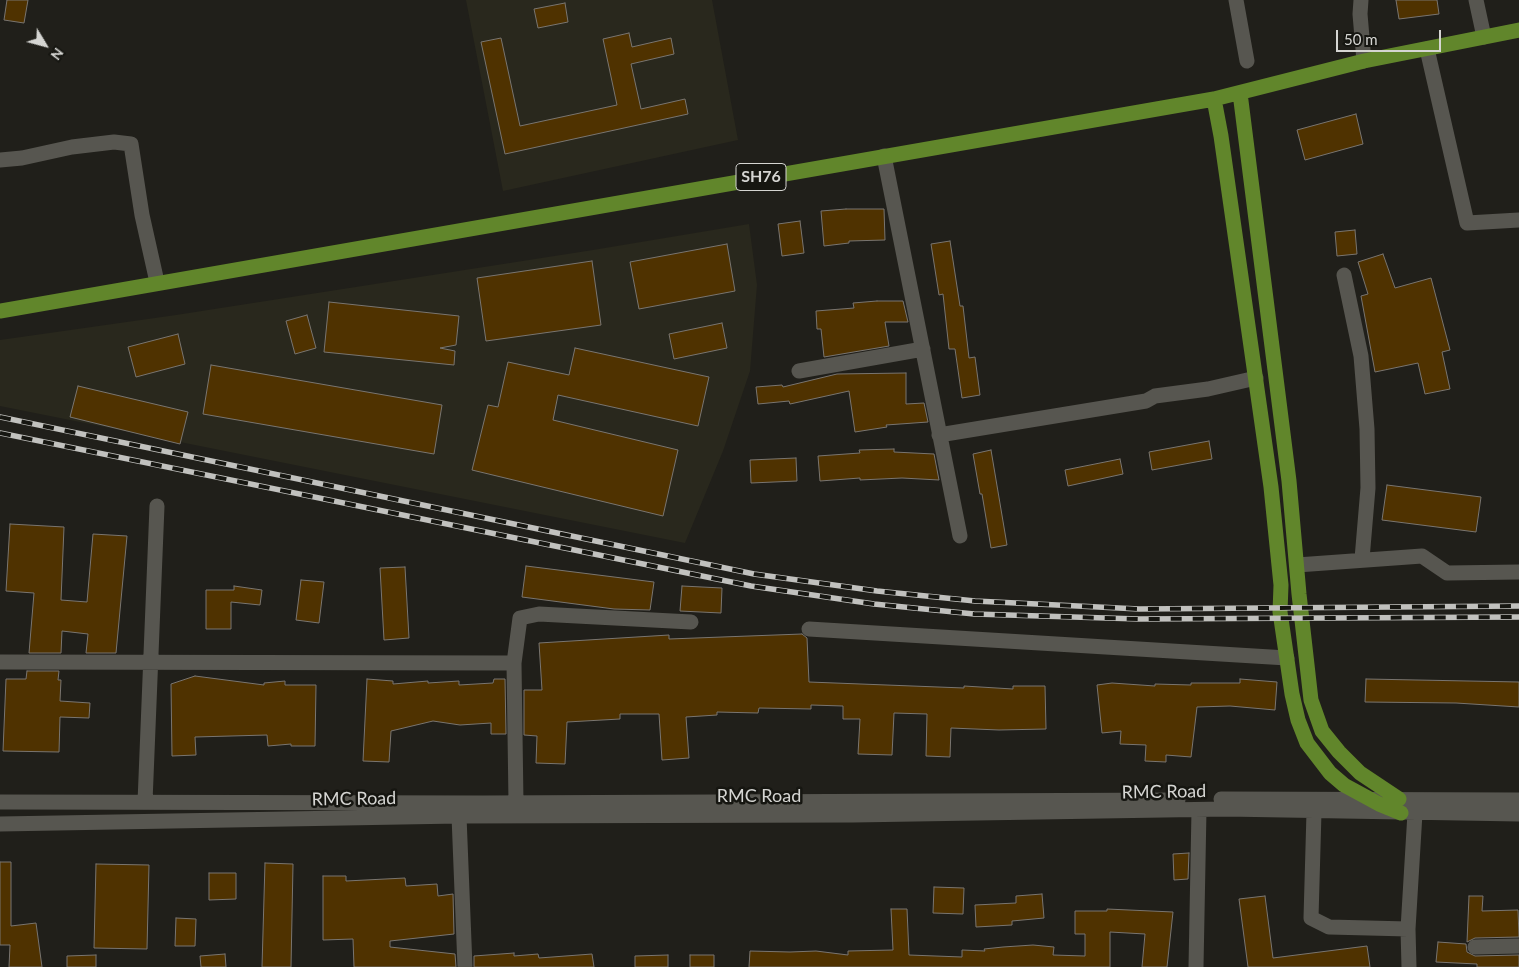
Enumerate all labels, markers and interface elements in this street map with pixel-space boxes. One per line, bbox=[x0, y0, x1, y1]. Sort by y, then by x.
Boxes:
north arrow bbox=[20, 20, 70, 70]
scale bar bbox=[1339, 20, 1444, 52]
text: 50 m bbox=[1344, 30, 1378, 48]
text: N bbox=[47, 45, 67, 64]
road number: SH76 bbox=[736, 163, 786, 190]
street label: RMC Road bbox=[1122, 780, 1206, 804]
street label: RMC Road bbox=[717, 785, 801, 807]
street label: RMC Road bbox=[312, 787, 396, 811]

